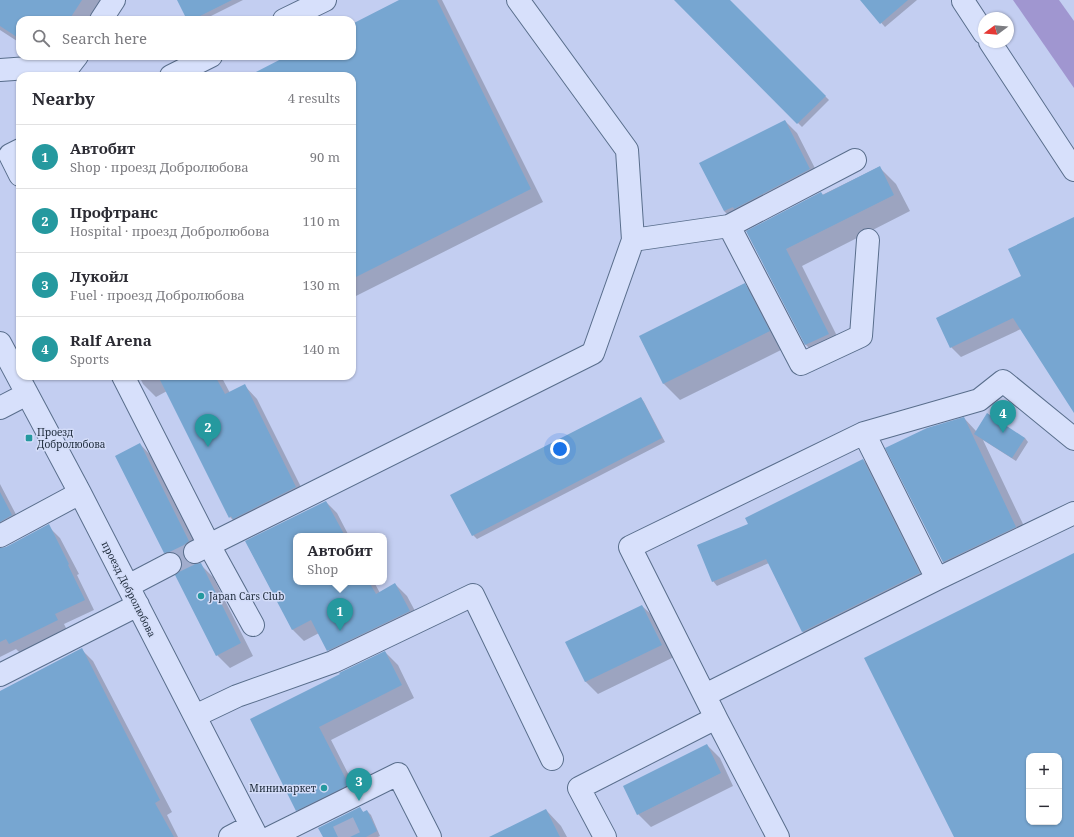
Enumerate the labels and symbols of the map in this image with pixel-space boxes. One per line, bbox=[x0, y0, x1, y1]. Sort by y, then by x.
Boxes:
north arrow bbox=[978, 12, 1014, 48]
pin: 4 bbox=[990, 400, 1016, 433]
pin: 2 bbox=[195, 414, 221, 447]
place label: Проезд Добролюбова bbox=[37, 425, 106, 451]
marker: Проезд Добролюбова bbox=[24, 433, 34, 443]
your location bbox=[550, 439, 570, 459]
street label: проезд Добролюбова bbox=[99, 539, 159, 640]
place label: Japan Cars Club bbox=[208, 589, 284, 603]
marker: Japan Cars Club bbox=[196, 591, 206, 601]
pin: 1 bbox=[327, 598, 353, 631]
pin: 3 bbox=[346, 768, 372, 801]
place label: Минимаркет bbox=[249, 781, 317, 795]
marker: Минимаркет bbox=[319, 783, 329, 793]

